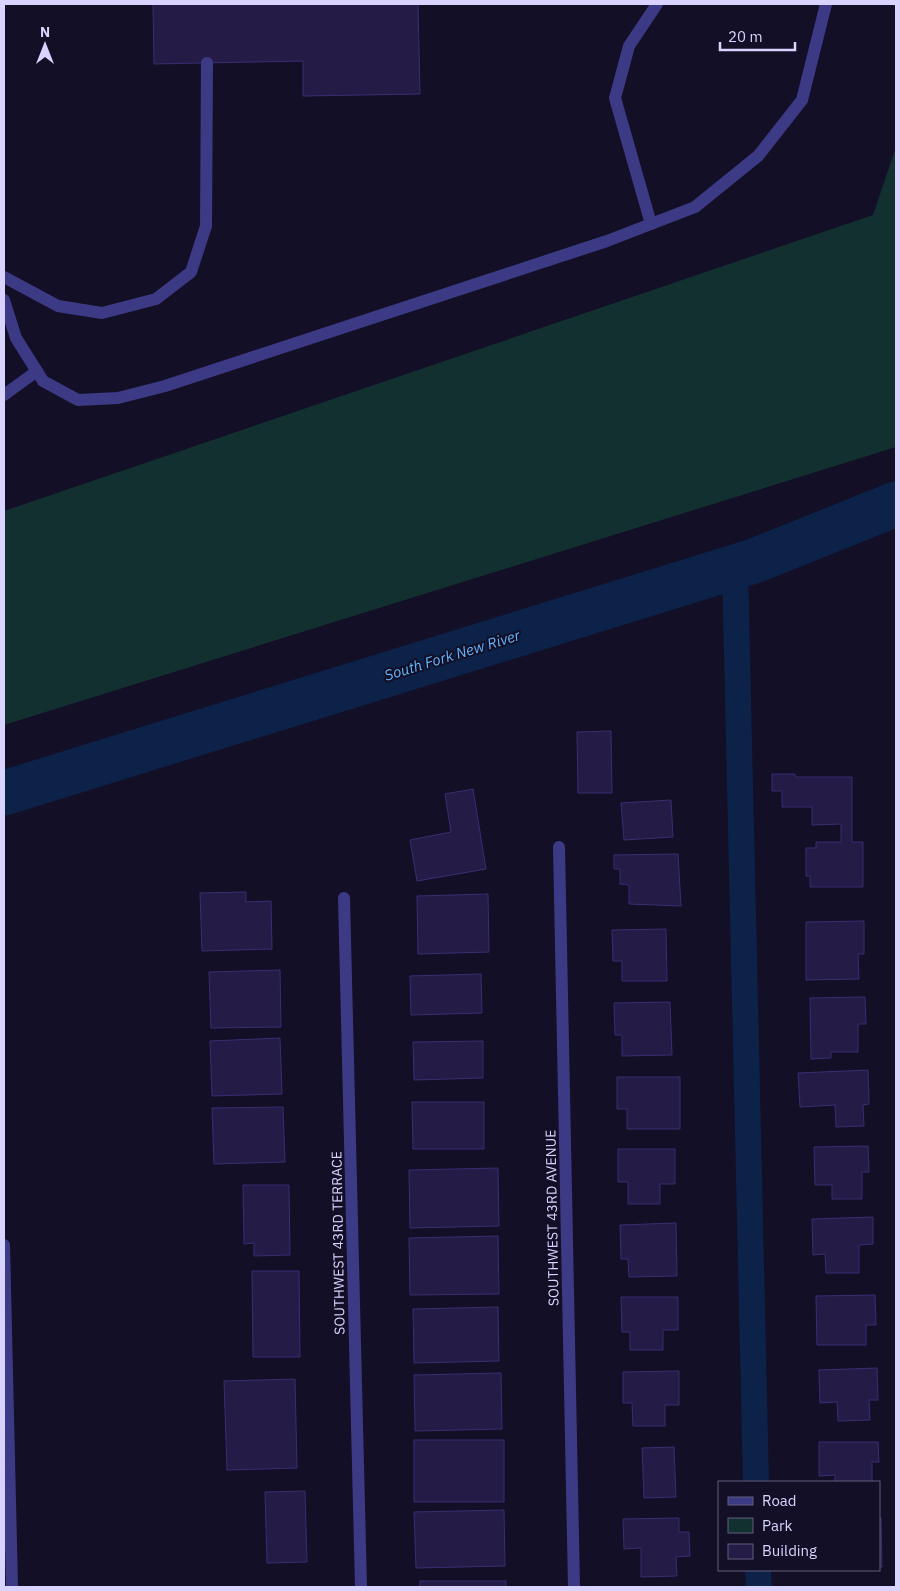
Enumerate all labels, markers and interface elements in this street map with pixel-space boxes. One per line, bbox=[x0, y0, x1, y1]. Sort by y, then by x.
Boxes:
north arrow bbox=[20, 20, 70, 70]
scale bar bbox=[720, 20, 795, 52]
text: N bbox=[40, 23, 50, 41]
text: 20 m bbox=[728, 27, 763, 46]
water label: South Fork New River bbox=[382, 625, 523, 685]
street label: SOUTHWEST 43RD AVENUE bbox=[541, 1130, 563, 1306]
street label: SOUTHWEST 43RD TERRACE bbox=[327, 1151, 349, 1335]
legend bbox=[718, 1481, 880, 1571]
text: Road bbox=[762, 1491, 797, 1510]
text: Park bbox=[762, 1516, 792, 1535]
text: Building bbox=[762, 1541, 817, 1560]

